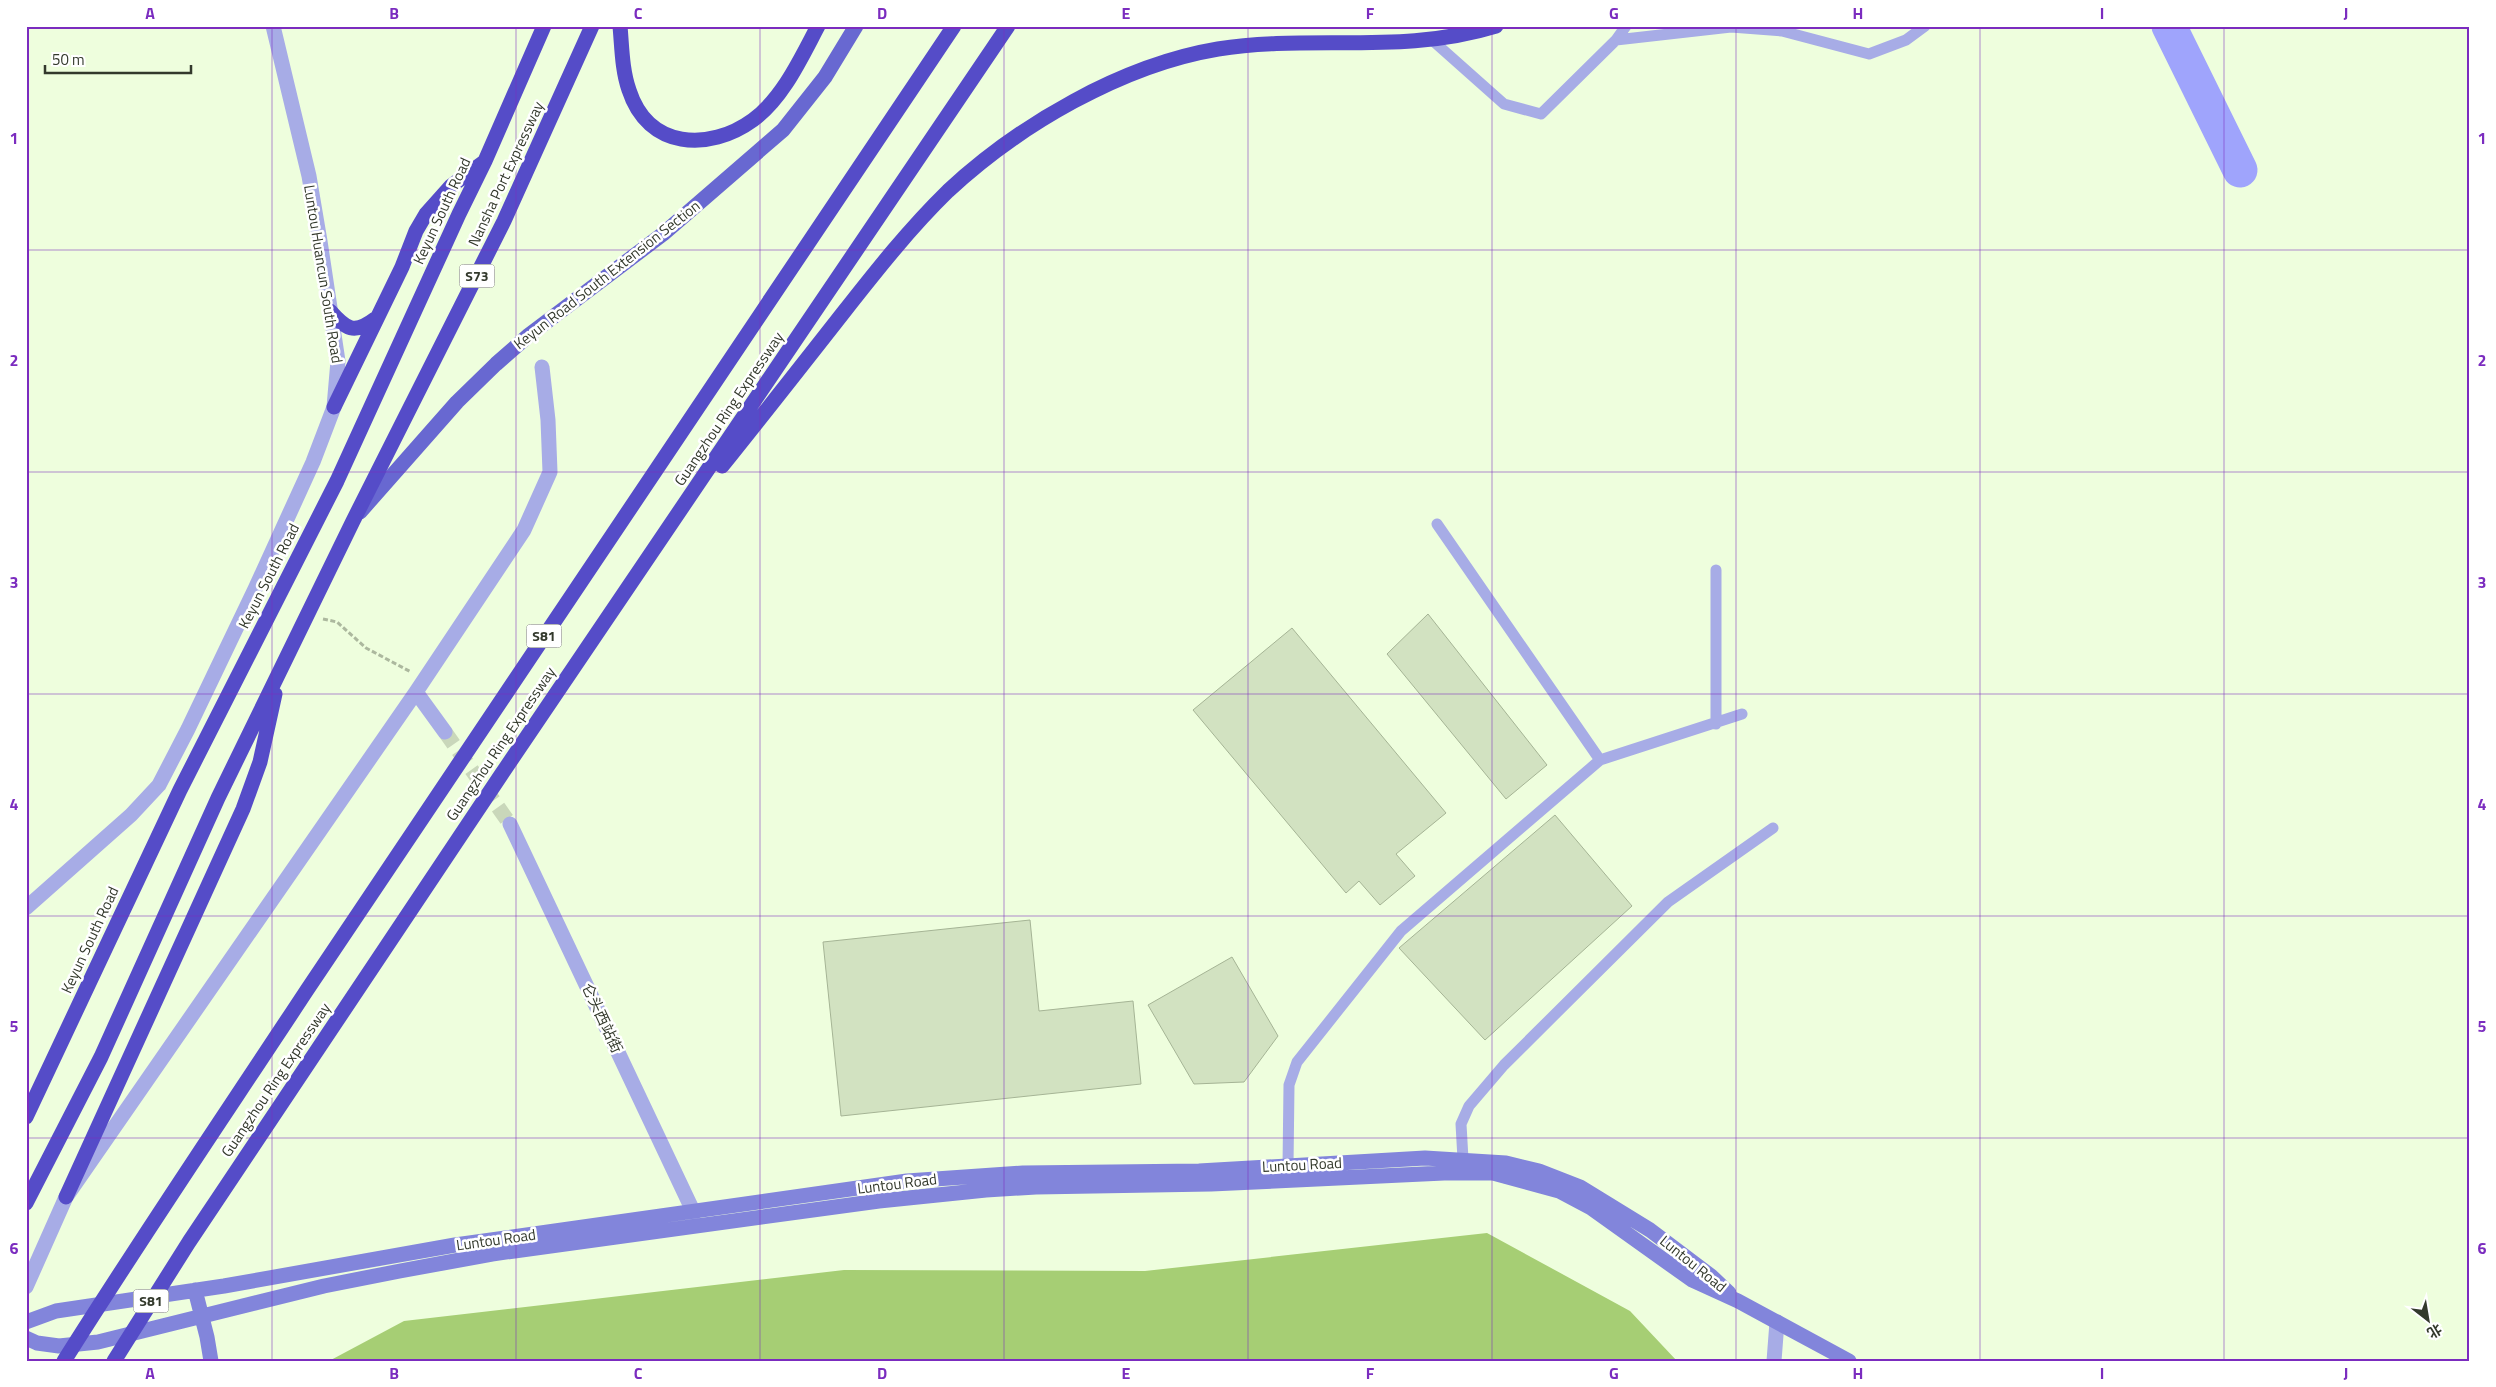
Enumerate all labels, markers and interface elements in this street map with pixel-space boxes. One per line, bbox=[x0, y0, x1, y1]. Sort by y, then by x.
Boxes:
text: A bbox=[145, 1, 155, 25]
text: B bbox=[389, 1, 399, 25]
text: C bbox=[634, 1, 643, 25]
text: D bbox=[877, 1, 887, 25]
text: E bbox=[1122, 1, 1131, 25]
text: F bbox=[1366, 1, 1375, 25]
text: G bbox=[1609, 1, 1619, 25]
text: H bbox=[1853, 1, 1863, 25]
text: I bbox=[2100, 1, 2104, 25]
text: J bbox=[2344, 1, 2348, 25]
scale bar bbox=[45, 42, 191, 74]
text: 50 m bbox=[52, 48, 85, 71]
street label: Nansha Port Expressway bbox=[462, 98, 549, 250]
text: 1 bbox=[10, 126, 18, 150]
text: 1 bbox=[2478, 126, 2486, 150]
street label: Keyun South Road bbox=[407, 154, 476, 268]
street label: Luntou Huancun South Road bbox=[298, 183, 349, 365]
street label: Keyun Road South Extension Section bbox=[509, 194, 705, 355]
road number: S73 bbox=[460, 264, 494, 288]
street label: Guangzhou Ring Expressway bbox=[668, 327, 789, 490]
text: 2 bbox=[10, 348, 18, 372]
text: 2 bbox=[2478, 348, 2486, 372]
street label: Keyun South Road bbox=[232, 519, 305, 632]
text: 3 bbox=[10, 570, 18, 594]
text: 3 bbox=[2478, 570, 2486, 594]
road number: S81 bbox=[526, 624, 562, 648]
street label: Guangzhou Ring Expressway bbox=[440, 662, 561, 825]
text: 4 bbox=[10, 792, 19, 816]
text: 4 bbox=[2478, 792, 2487, 816]
street label: Keyun South Road bbox=[55, 883, 124, 997]
street label: 仑头西站街 bbox=[576, 979, 629, 1057]
street label: Guangzhou Ring Expressway bbox=[215, 998, 336, 1161]
text: 5 bbox=[10, 1014, 19, 1038]
text: 5 bbox=[2478, 1014, 2487, 1038]
street label: Luntou Road bbox=[1261, 1151, 1343, 1178]
street label: Luntou Road bbox=[856, 1167, 938, 1200]
street label: Luntou Road bbox=[455, 1223, 537, 1256]
street label: Luntou Road bbox=[1655, 1229, 1732, 1298]
text: 6 bbox=[10, 1236, 19, 1260]
text: 6 bbox=[2478, 1236, 2487, 1260]
road number: S81 bbox=[134, 1290, 168, 1312]
north arrow bbox=[2404, 1294, 2454, 1344]
text: 北 bbox=[2424, 1319, 2446, 1344]
text: A bbox=[145, 1361, 155, 1385]
text: B bbox=[389, 1361, 399, 1385]
text: C bbox=[634, 1361, 643, 1385]
text: D bbox=[877, 1361, 887, 1385]
text: E bbox=[1122, 1361, 1131, 1385]
text: F bbox=[1366, 1361, 1375, 1385]
text: G bbox=[1609, 1361, 1619, 1385]
text: H bbox=[1853, 1361, 1863, 1385]
text: I bbox=[2100, 1361, 2104, 1385]
text: J bbox=[2344, 1361, 2348, 1385]

